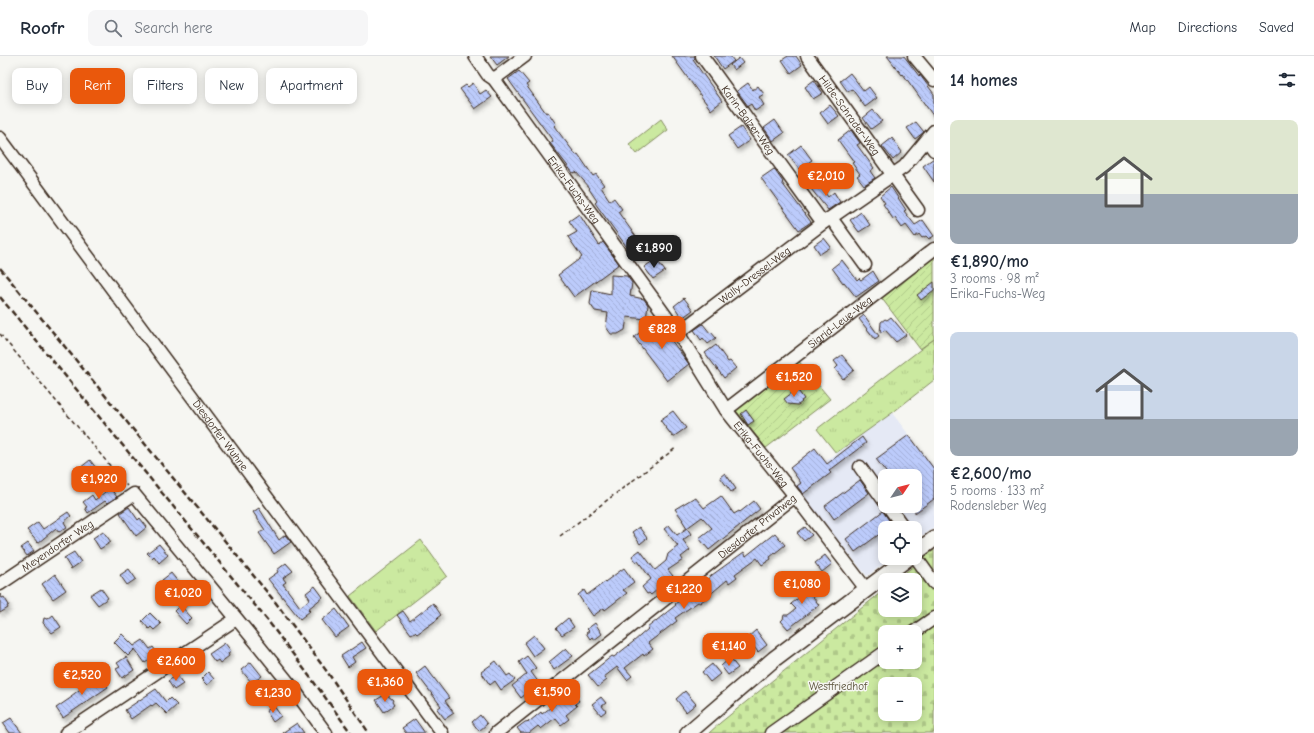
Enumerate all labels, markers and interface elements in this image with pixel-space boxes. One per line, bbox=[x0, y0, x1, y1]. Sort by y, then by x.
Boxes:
search box bbox=[88, 10, 368, 46]
text: Roofr bbox=[20, 17, 64, 39]
icon: search bbox=[102, 17, 124, 39]
text: Search here bbox=[134, 19, 212, 37]
text: Map bbox=[1129, 19, 1156, 36]
text: Directions bbox=[1178, 19, 1237, 36]
text: Saved bbox=[1259, 19, 1294, 36]
chip: Buy bbox=[12, 68, 62, 104]
chip: Rent bbox=[70, 68, 125, 104]
chip: Filters bbox=[133, 68, 197, 104]
chip: New bbox=[205, 68, 258, 104]
chip: Apartment bbox=[266, 68, 357, 104]
icon: filters bbox=[1276, 69, 1298, 91]
text: 14 homes bbox=[950, 71, 1017, 90]
street label: Hilde-Schrader-Weg bbox=[817, 73, 883, 158]
street label: Karin-Balzer-Weg bbox=[719, 83, 778, 157]
icon: home bbox=[1088, 146, 1160, 218]
street label: Erika-Fuchs-Weg bbox=[545, 153, 603, 226]
pin: €2,010 bbox=[793, 163, 859, 197]
text: €2,010 bbox=[807, 168, 845, 183]
pin: €1,890 bbox=[621, 235, 687, 269]
text: €1,890 bbox=[635, 240, 673, 255]
street label: Wally-Dressel-Weg bbox=[716, 244, 793, 306]
text: €1,890/mo bbox=[950, 252, 1029, 271]
text: 3 rooms · 98 m² bbox=[950, 271, 1039, 286]
text: Erika-Fuchs-Weg bbox=[950, 286, 1045, 301]
street label: Sigrid-Leue-Weg bbox=[805, 293, 875, 351]
pin: €828 bbox=[638, 316, 686, 350]
text: €828 bbox=[648, 321, 676, 336]
icon: home bbox=[1088, 358, 1160, 430]
pin: €1,520 bbox=[761, 364, 827, 398]
text: €1,520 bbox=[775, 369, 813, 384]
street label: Diesdorfer Wuhne bbox=[190, 397, 251, 473]
street label: Erika-Fuchs-Weg bbox=[731, 418, 792, 490]
text: €2,600/mo bbox=[950, 464, 1032, 483]
pin: €1,920 bbox=[66, 466, 132, 500]
north arrow bbox=[878, 469, 922, 513]
map controls bbox=[878, 469, 922, 721]
text: €1,920 bbox=[80, 471, 118, 486]
text: 5 rooms · 133 m² bbox=[950, 483, 1044, 498]
street label: Diesdorfer Privatweg bbox=[715, 491, 799, 561]
text: Rodensleber Weg bbox=[950, 498, 1047, 513]
street label: Meyendorfer Weg bbox=[19, 517, 96, 574]
button: locate bbox=[878, 521, 922, 565]
pin: €1,080 bbox=[769, 571, 835, 605]
button: layers bbox=[878, 573, 922, 617]
pin: €1,220 bbox=[651, 576, 717, 610]
text: €1,080 bbox=[783, 576, 821, 591]
pin: €1,020 bbox=[150, 580, 216, 614]
text: €1,220 bbox=[666, 581, 702, 596]
text: €1,020 bbox=[164, 585, 202, 600]
button: + bbox=[878, 625, 922, 669]
pin: €1,140 bbox=[696, 633, 762, 667]
text: €1,140 bbox=[711, 638, 747, 653]
pin: €2,600 bbox=[143, 648, 209, 682]
text: €2,600 bbox=[156, 653, 196, 668]
pin: €2,520 bbox=[49, 662, 115, 696]
text: €2,520 bbox=[63, 667, 101, 682]
pin: €1,360 bbox=[352, 669, 418, 703]
text: €1,360 bbox=[366, 674, 404, 689]
button: − bbox=[878, 677, 922, 721]
pin: €1,590 bbox=[519, 679, 585, 713]
pin: €1,230 bbox=[240, 680, 306, 714]
park label: Westfriedhof bbox=[809, 680, 868, 693]
text: €1,590 bbox=[533, 684, 571, 699]
text: €1,230 bbox=[255, 685, 291, 700]

